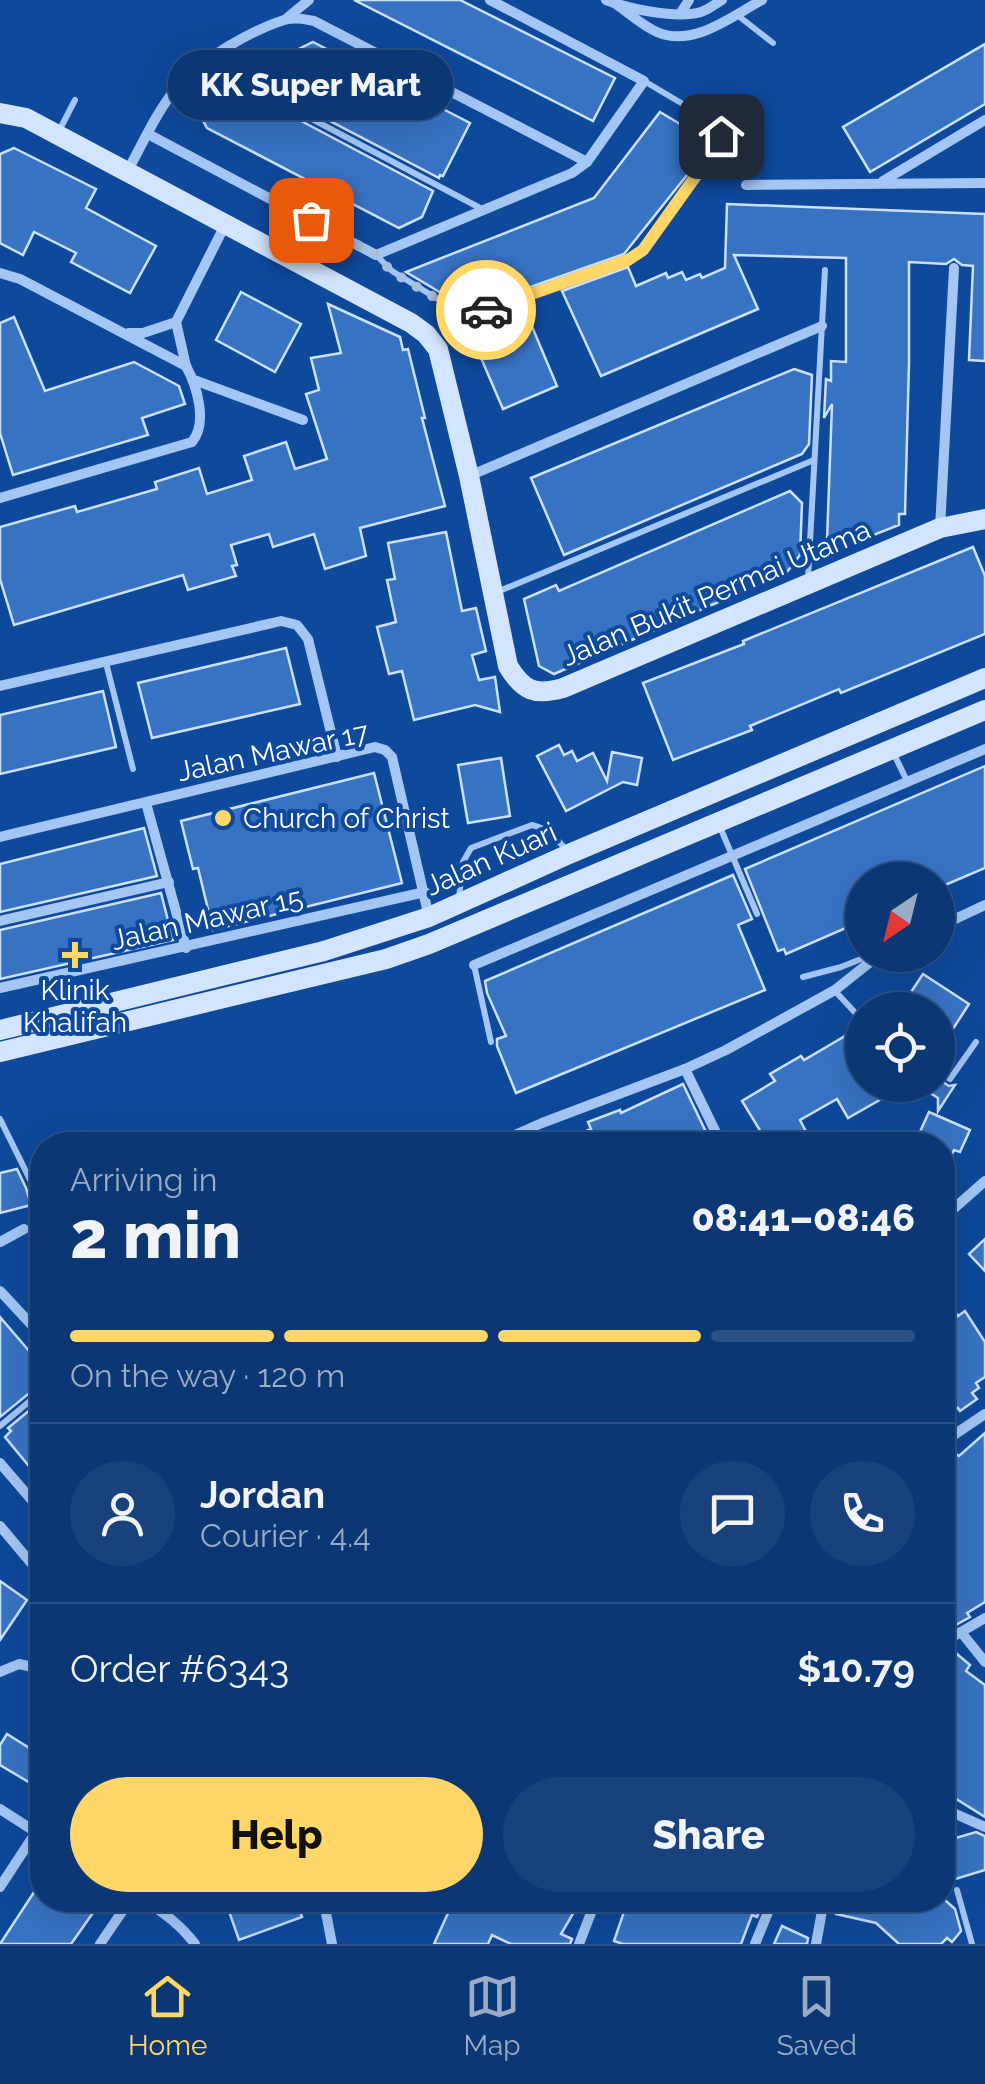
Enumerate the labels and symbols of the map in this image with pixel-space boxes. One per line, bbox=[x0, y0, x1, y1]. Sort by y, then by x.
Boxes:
callout: KK Super Mart bbox=[168, 50, 454, 120]
pin bbox=[679, 94, 764, 179]
pin bbox=[269, 178, 354, 263]
courier bbox=[436, 260, 536, 360]
street label: Jalan Bukit Permai Utama bbox=[557, 513, 875, 673]
street label: Jalan Mawar 17 bbox=[174, 716, 372, 788]
place label: Church of Christ bbox=[243, 802, 451, 835]
marker: Church of Christ bbox=[212, 807, 234, 829]
street label: Jalan Kuari bbox=[420, 815, 562, 903]
north arrow bbox=[845, 862, 955, 972]
street label: Jalan Mawar 15 bbox=[108, 881, 306, 957]
marker: Klinik Khalifah bbox=[62, 942, 88, 968]
place label: Klinik Khalifah bbox=[23, 974, 127, 1039]

